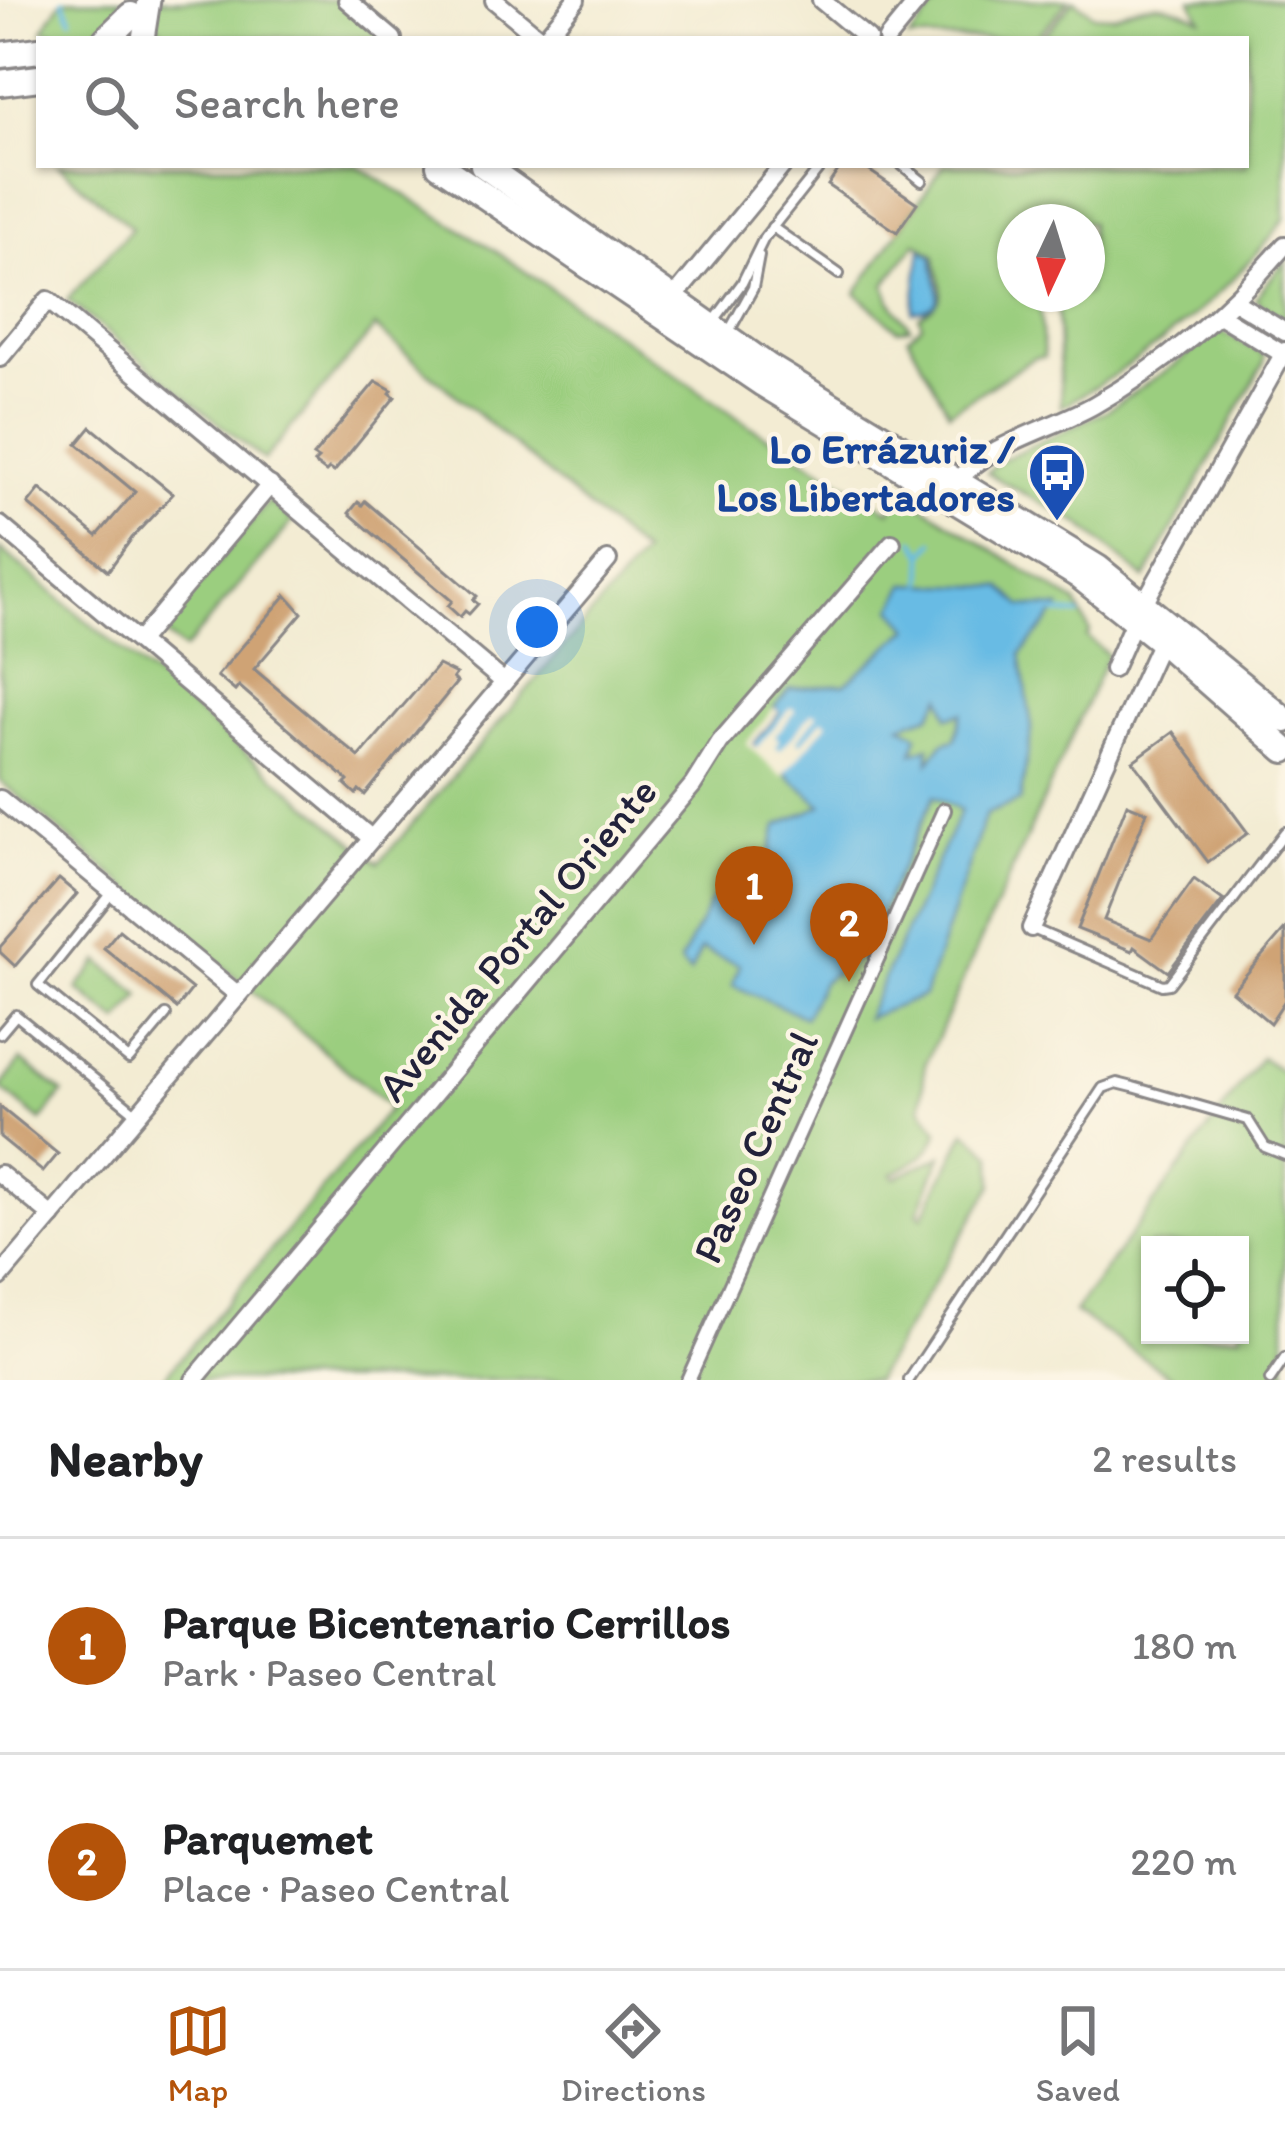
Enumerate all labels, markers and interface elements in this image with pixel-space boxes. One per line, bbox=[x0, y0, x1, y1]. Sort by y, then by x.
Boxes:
search box bbox=[36, 36, 1249, 168]
icon: search bbox=[78, 69, 144, 135]
text: Search here bbox=[174, 75, 400, 129]
north arrow bbox=[997, 204, 1105, 312]
place label: Lo Errázuriz / Los Libertadores bbox=[716, 423, 1015, 522]
bus stop icon: Lo Errázuriz / Los Libertadores bbox=[1026, 441, 1088, 523]
your location bbox=[507, 597, 567, 657]
street label: Avenida Portal Oriente bbox=[366, 766, 668, 1112]
pin: 1 bbox=[715, 846, 793, 945]
pin: 2 bbox=[810, 883, 888, 982]
street label: Paseo Central bbox=[681, 1023, 829, 1271]
map controls bbox=[1141, 1236, 1249, 1344]
button: locate bbox=[1141, 1236, 1249, 1344]
text: Nearby bbox=[48, 1428, 203, 1489]
text: 2 results bbox=[1092, 1435, 1237, 1482]
text: Parque Bicentenario Cerrillos bbox=[162, 1595, 731, 1649]
text: 1 bbox=[78, 1622, 96, 1669]
text: 180 m bbox=[1132, 1622, 1237, 1669]
text: Park · Paseo Central bbox=[162, 1649, 496, 1696]
text: Parquemet bbox=[162, 1811, 373, 1865]
text: 2 bbox=[77, 1838, 97, 1885]
text: 220 m bbox=[1130, 1838, 1237, 1885]
text: Place · Paseo Central bbox=[162, 1865, 509, 1912]
tab: Map bbox=[165, 1998, 231, 2109]
tab: Directions bbox=[561, 1998, 706, 2109]
tab: Saved bbox=[1036, 1998, 1120, 2109]

